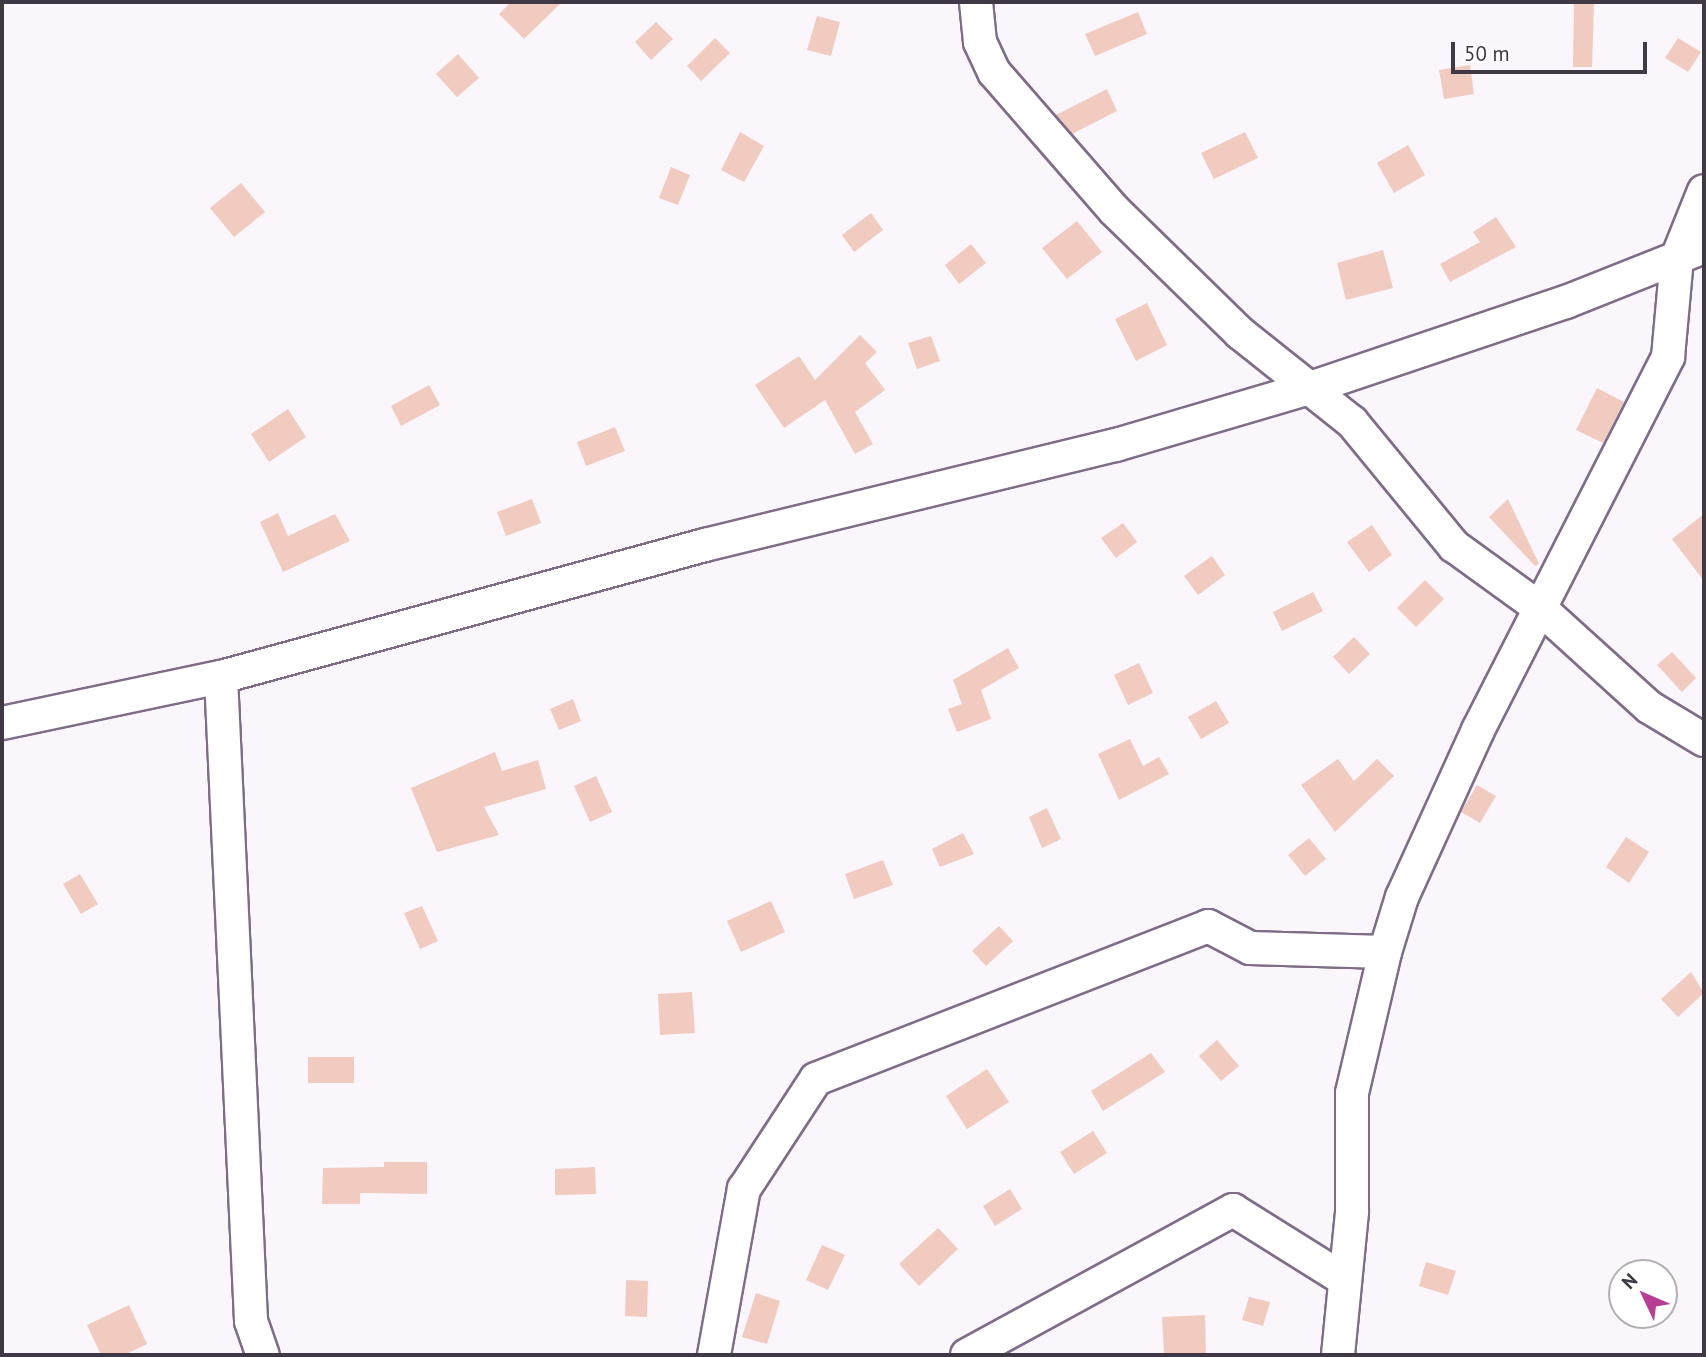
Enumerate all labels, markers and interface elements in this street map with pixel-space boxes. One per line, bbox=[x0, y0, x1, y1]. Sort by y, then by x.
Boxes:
scale bar bbox=[1454, 28, 1650, 72]
text: 50 m bbox=[1464, 40, 1510, 67]
north arrow bbox=[1608, 1259, 1678, 1329]
text: N bbox=[1616, 1268, 1642, 1294]

